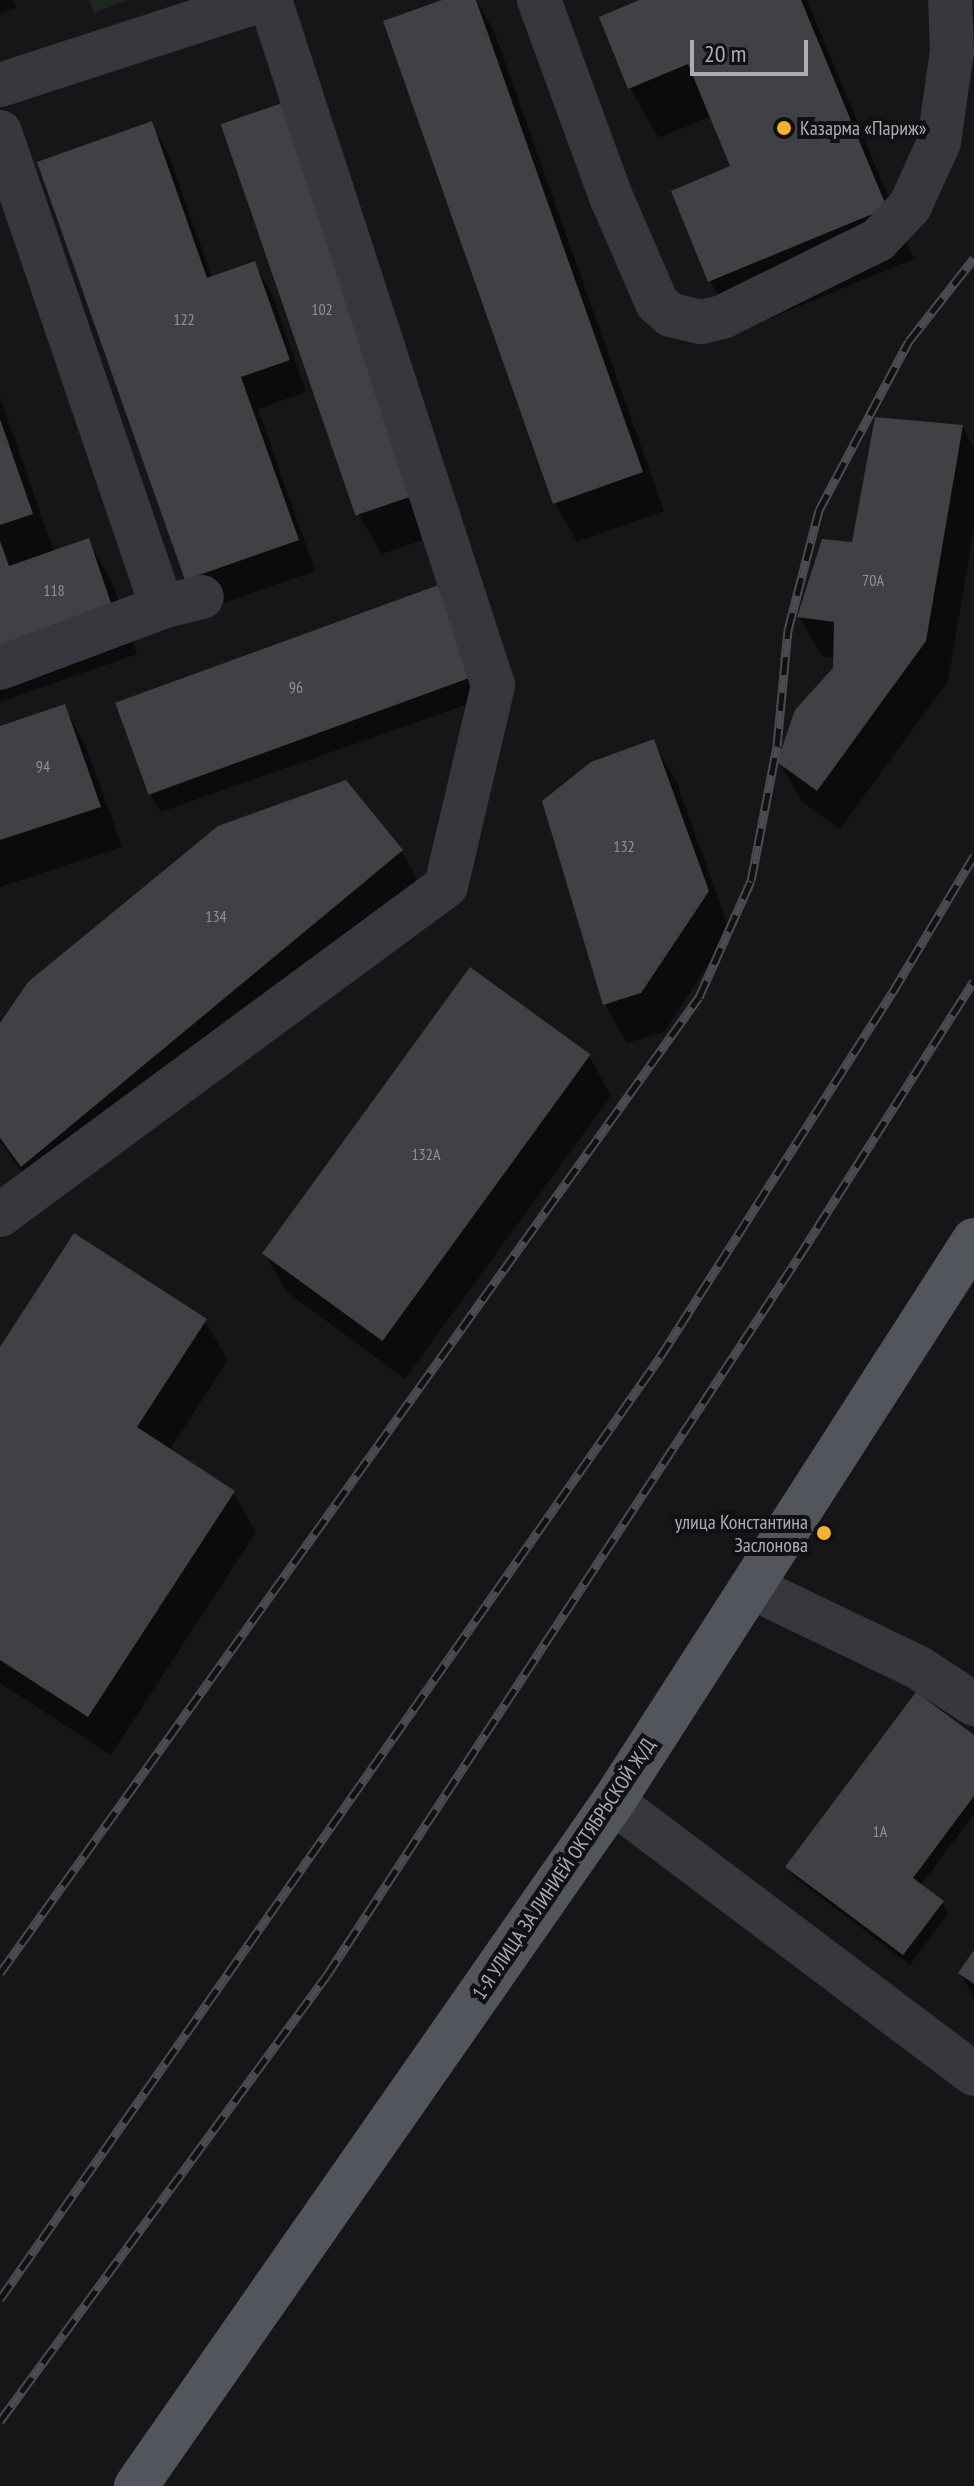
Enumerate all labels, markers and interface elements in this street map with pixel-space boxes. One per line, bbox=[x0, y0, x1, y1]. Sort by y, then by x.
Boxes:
scale bar bbox=[694, 24, 812, 74]
text: 20 m bbox=[704, 38, 746, 69]
place label: Казарма «Париж» bbox=[800, 116, 926, 140]
marker: Казарма «Париж» bbox=[775, 119, 793, 137]
house number: 102 bbox=[311, 299, 333, 319]
house number: 122 bbox=[173, 309, 195, 329]
house number: 70А bbox=[862, 570, 884, 590]
house number: 118 bbox=[43, 580, 65, 600]
house number: 96 bbox=[289, 677, 303, 697]
house number: 94 bbox=[36, 756, 50, 776]
house number: 132 bbox=[613, 836, 635, 856]
house number: 134 bbox=[205, 906, 227, 926]
house number: 132А bbox=[411, 1144, 441, 1164]
place label: улица Константина Заслонова bbox=[675, 1510, 808, 1557]
marker: улица Константина Заслонова bbox=[815, 1524, 833, 1542]
street label: 1-Я УЛИЦА ЗА ЛИНИЕЙ ОКТЯБРЬСКОЙ Ж/Д bbox=[467, 1733, 661, 2005]
house number: 1А bbox=[873, 1821, 887, 1841]

